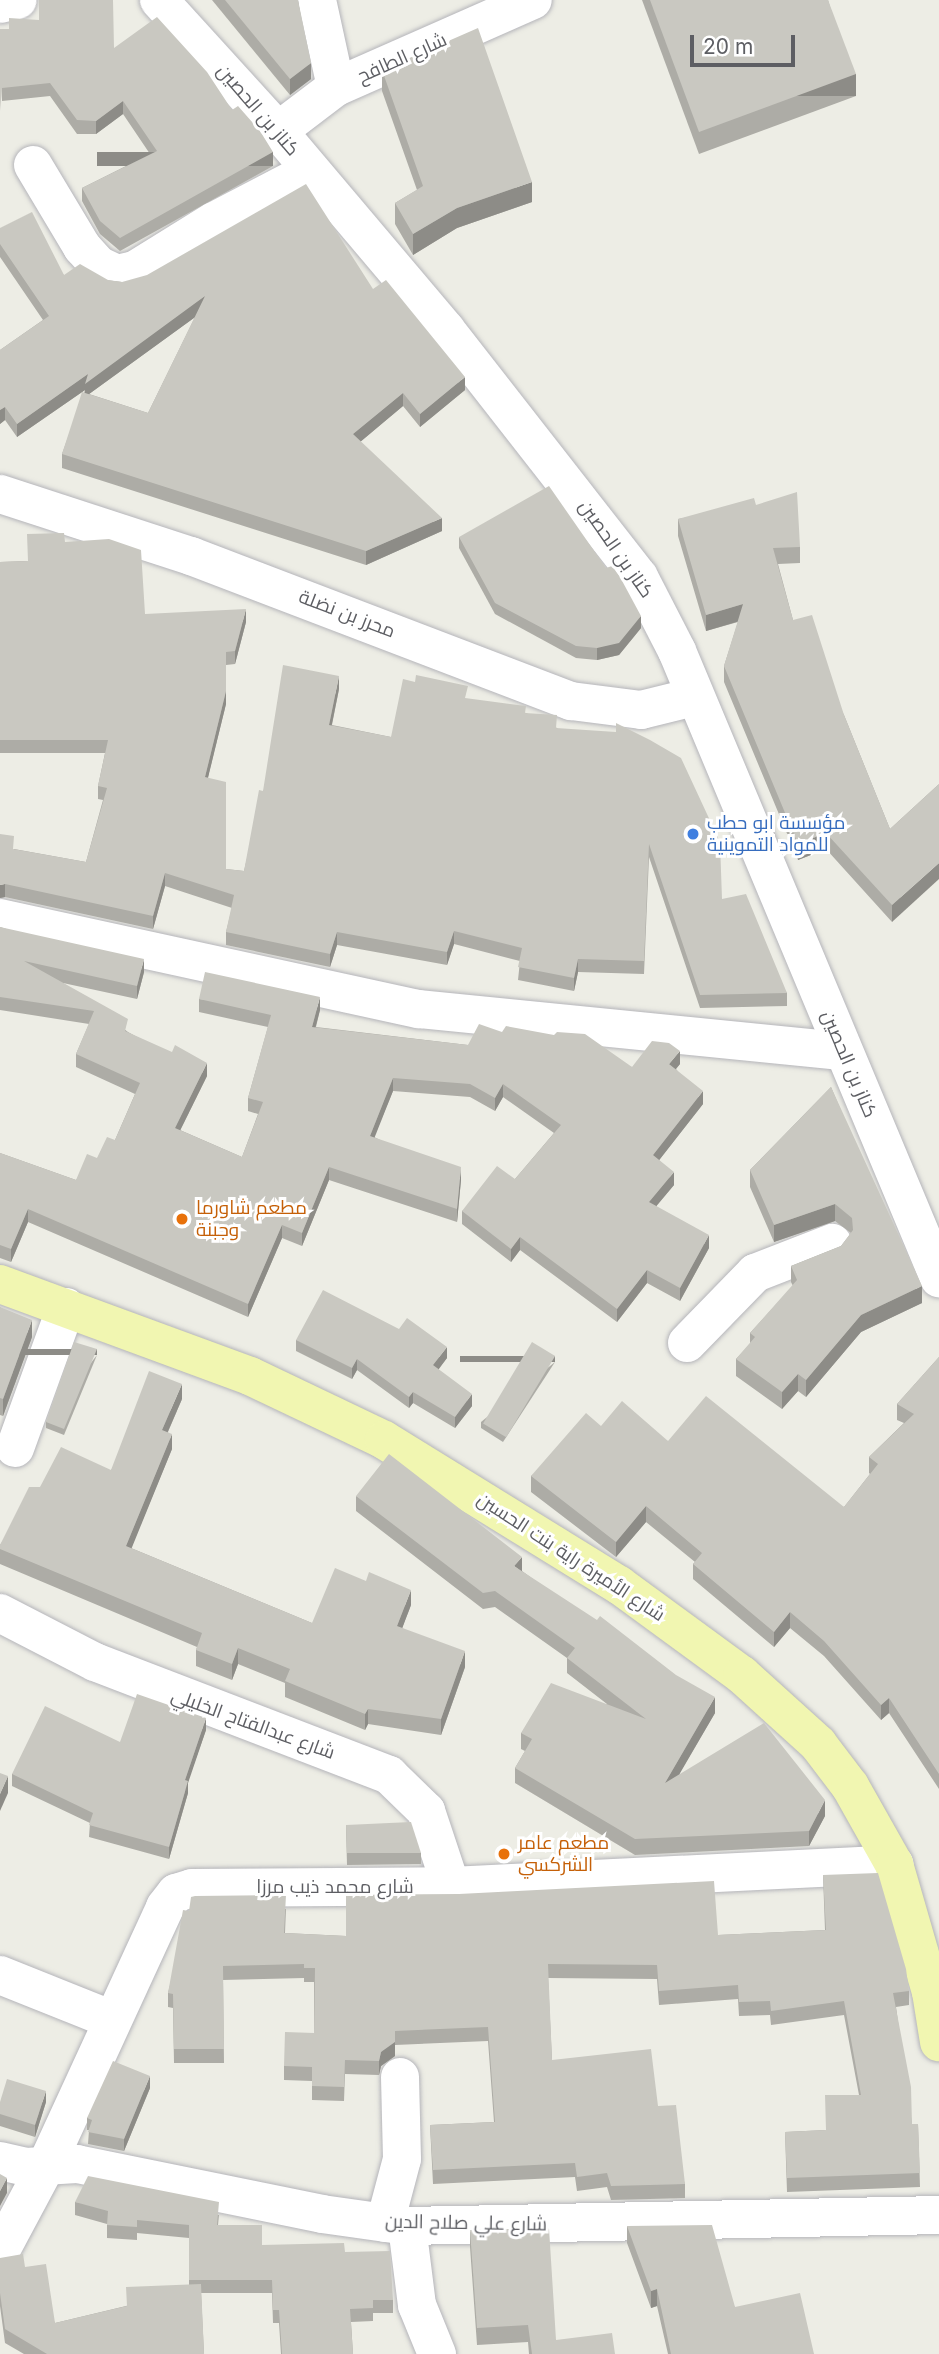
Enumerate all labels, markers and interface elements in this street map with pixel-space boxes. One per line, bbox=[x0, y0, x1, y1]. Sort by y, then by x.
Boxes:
scale bar bbox=[694, 21, 799, 65]
street label: شارع الطافح bbox=[354, 28, 450, 88]
text: 20 m bbox=[703, 34, 753, 59]
street label: كناز بن الحصين bbox=[212, 60, 304, 160]
street label: كناز بن الحصين bbox=[574, 496, 658, 602]
street label: محرز بن نضلة bbox=[296, 585, 398, 643]
place label: مؤسسة ابو حطب للمواد التموينية bbox=[707, 812, 845, 856]
marker: مؤسسة ابو حطب للمواد التموينية bbox=[685, 826, 701, 842]
street label: كناز بن الحصين bbox=[816, 1007, 882, 1121]
place label: مطعم شاورما وجبنة bbox=[196, 1197, 307, 1241]
marker: مطعم شاورما وجبنة bbox=[174, 1211, 190, 1227]
street label: شارع الأميرة راية بنت الحسين bbox=[473, 1488, 669, 1626]
street label: شارع عبدالفتاح الخليلي bbox=[168, 1684, 338, 1764]
place label: مطعم عامر الشركسي bbox=[518, 1832, 609, 1876]
marker: مطعم عامر الشركسي bbox=[496, 1846, 512, 1862]
street label: شارع محمد ذيب مرزا bbox=[256, 1876, 414, 1898]
street label: شارع علي صلاح الدين bbox=[385, 2210, 547, 2236]

